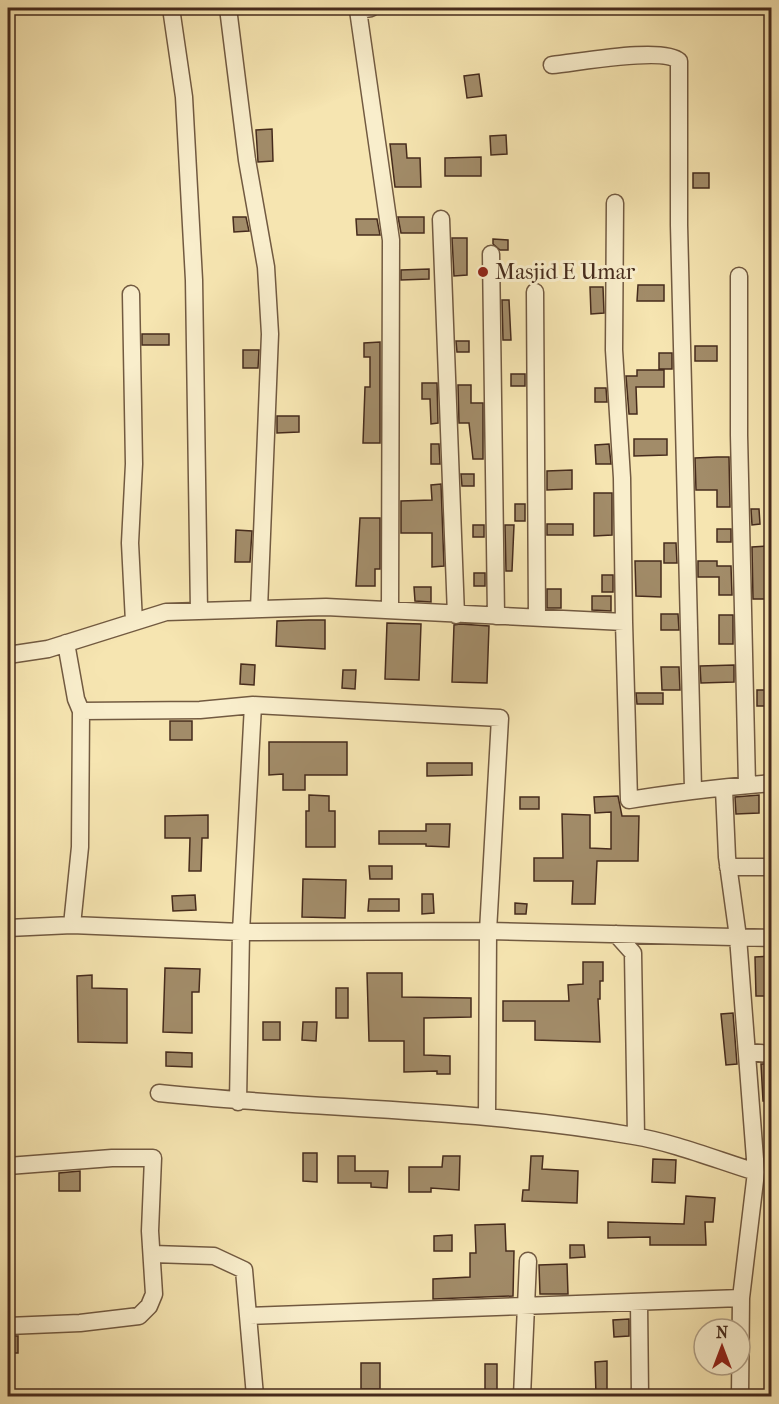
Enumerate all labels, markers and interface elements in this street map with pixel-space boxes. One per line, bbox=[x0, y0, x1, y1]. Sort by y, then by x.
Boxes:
place label: Masjid E Umar bbox=[495, 259, 636, 285]
marker: Masjid E Umar bbox=[476, 265, 490, 279]
north arrow bbox=[692, 1317, 752, 1377]
text: N bbox=[716, 1323, 729, 1342]

